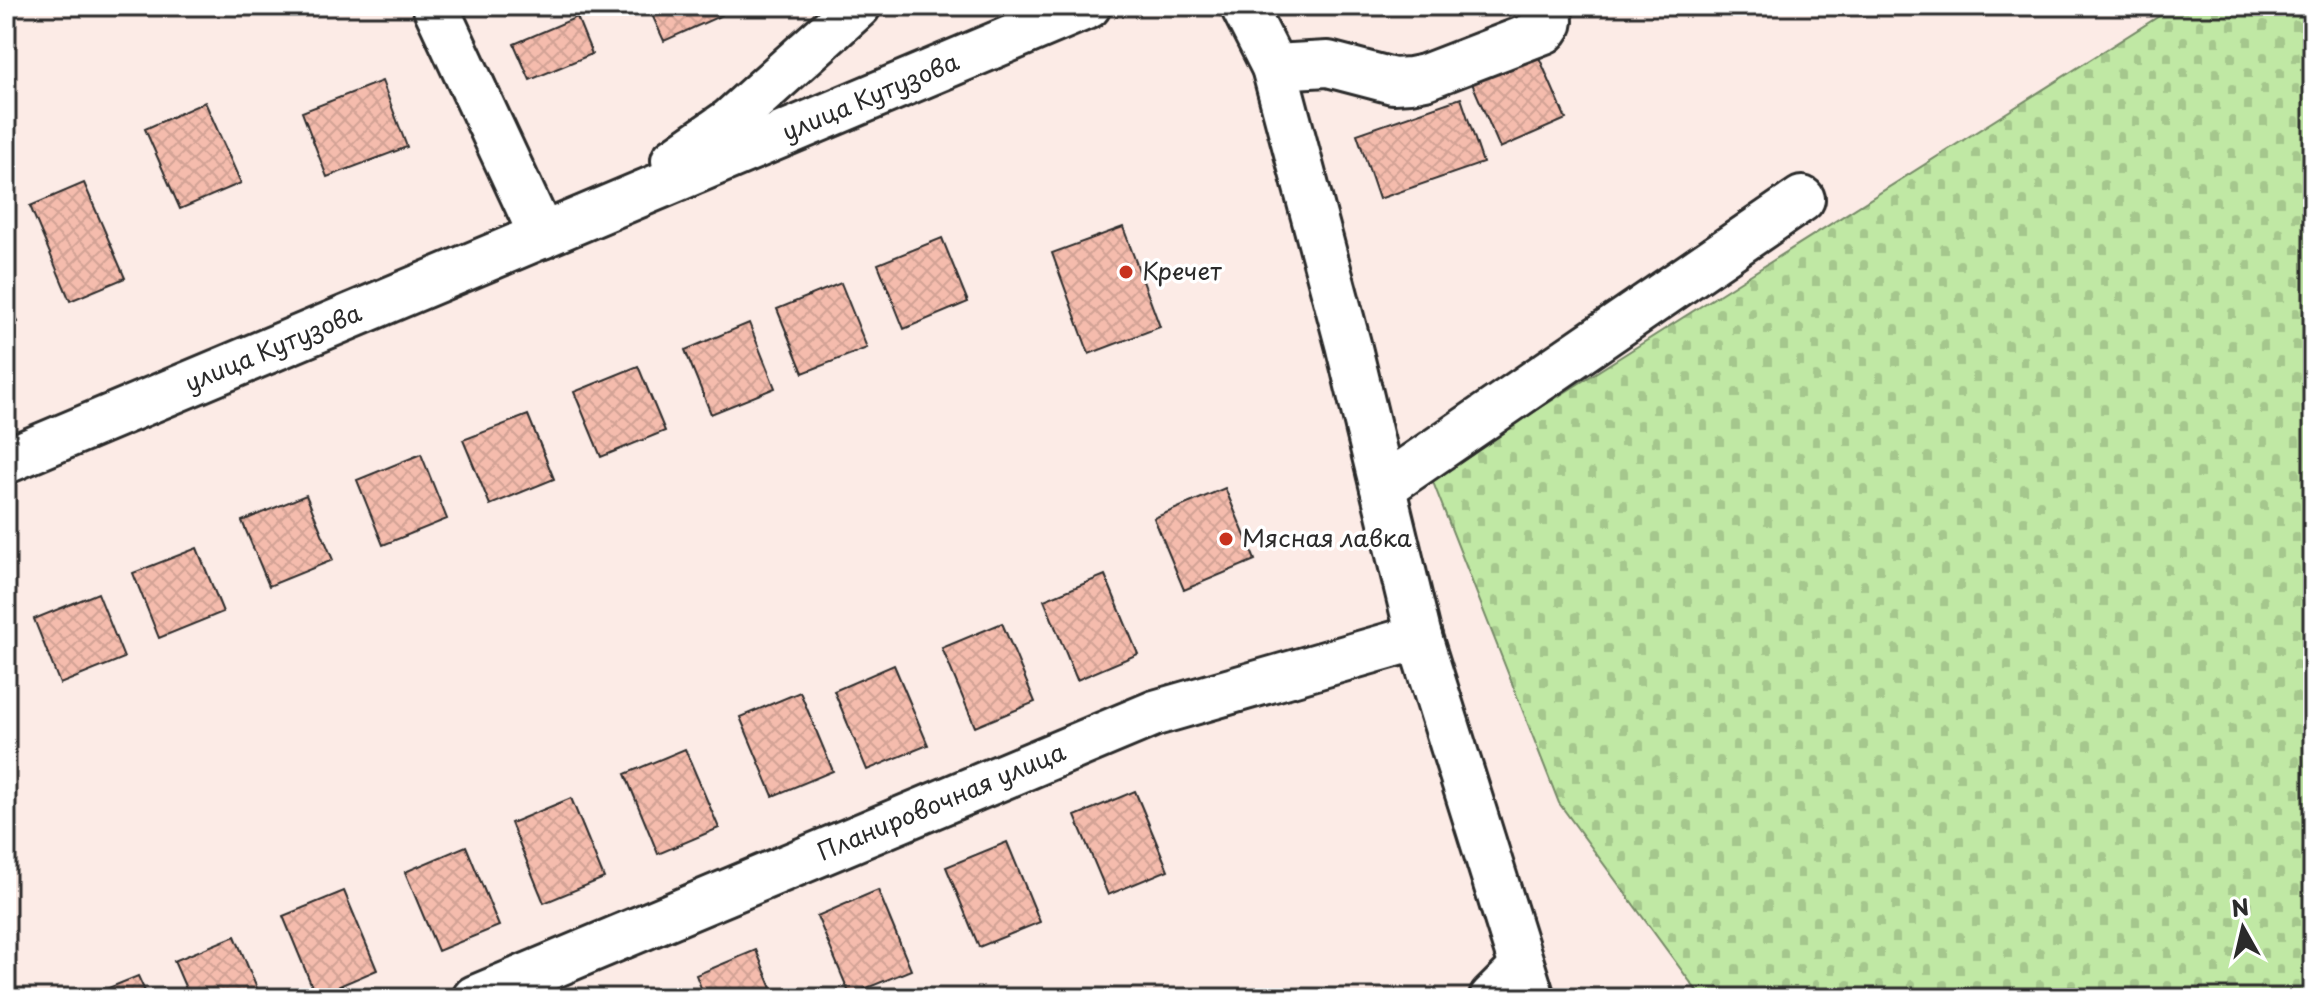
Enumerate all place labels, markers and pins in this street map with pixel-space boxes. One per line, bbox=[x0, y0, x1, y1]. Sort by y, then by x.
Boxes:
place label: Кречет bbox=[1142, 252, 1222, 288]
marker: Кречет bbox=[1117, 263, 1135, 281]
place label: Мясная лавка bbox=[1242, 519, 1412, 555]
marker: Мясная лавка bbox=[1217, 530, 1235, 548]

